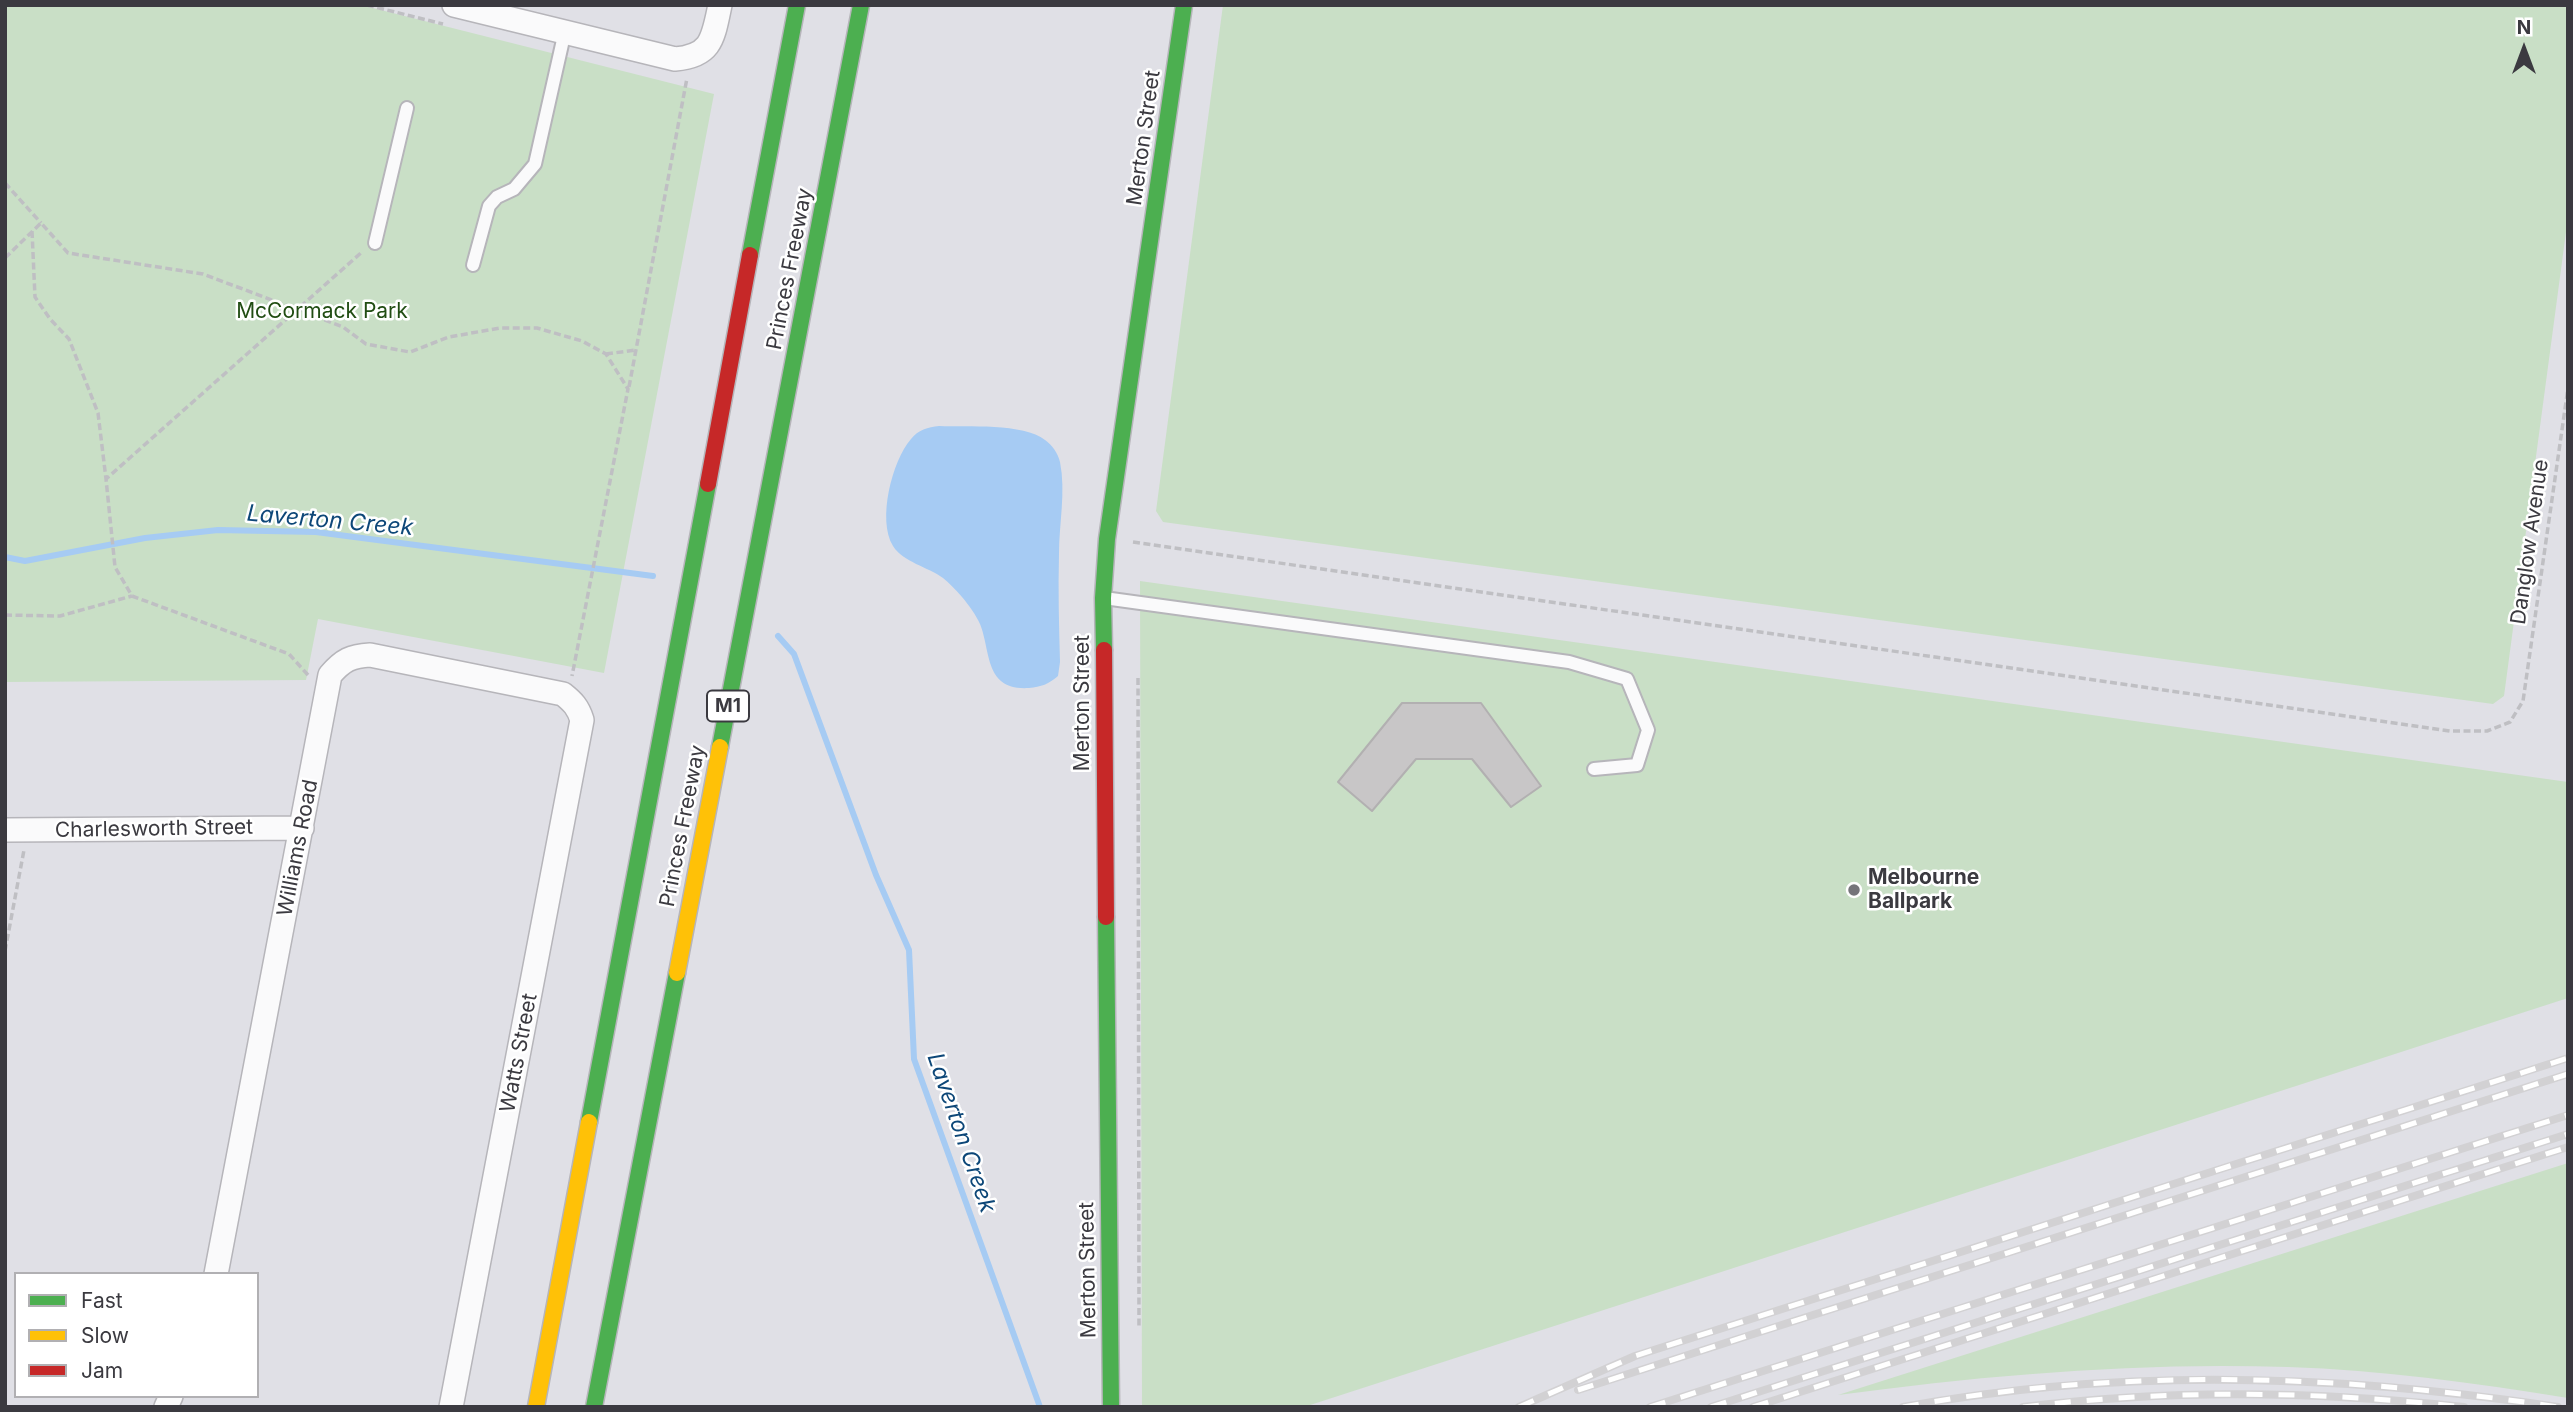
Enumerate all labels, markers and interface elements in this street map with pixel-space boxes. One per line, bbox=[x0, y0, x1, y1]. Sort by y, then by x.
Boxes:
north arrow bbox=[2489, 14, 2559, 84]
text: N bbox=[2517, 16, 2531, 39]
street label: Merton Street bbox=[1122, 69, 1166, 207]
street label: Princes Freeway bbox=[762, 186, 818, 352]
park label: McCormack Park bbox=[236, 299, 408, 325]
street label: Danglow Avenue bbox=[2506, 458, 2554, 626]
water label: Laverton Creek bbox=[246, 500, 414, 542]
street label: Merton Street bbox=[1070, 635, 1096, 771]
road number: M1 bbox=[707, 691, 749, 722]
street label: Princes Freeway bbox=[655, 743, 711, 909]
street label: Williams Road bbox=[272, 777, 324, 919]
street label: Charlesworth Street bbox=[55, 815, 253, 843]
place label: Melbourne Ballpark bbox=[1868, 865, 1979, 915]
marker: Melbourne Ballpark bbox=[1846, 882, 1862, 898]
street label: Watts Street bbox=[495, 991, 543, 1115]
water label: Laverton Creek bbox=[921, 1050, 1001, 1216]
street label: Merton Street bbox=[1074, 1202, 1102, 1338]
legend bbox=[14, 1272, 259, 1398]
text: Fast bbox=[81, 1288, 123, 1313]
text: Slow bbox=[81, 1323, 129, 1348]
text: Jam bbox=[81, 1358, 123, 1383]

